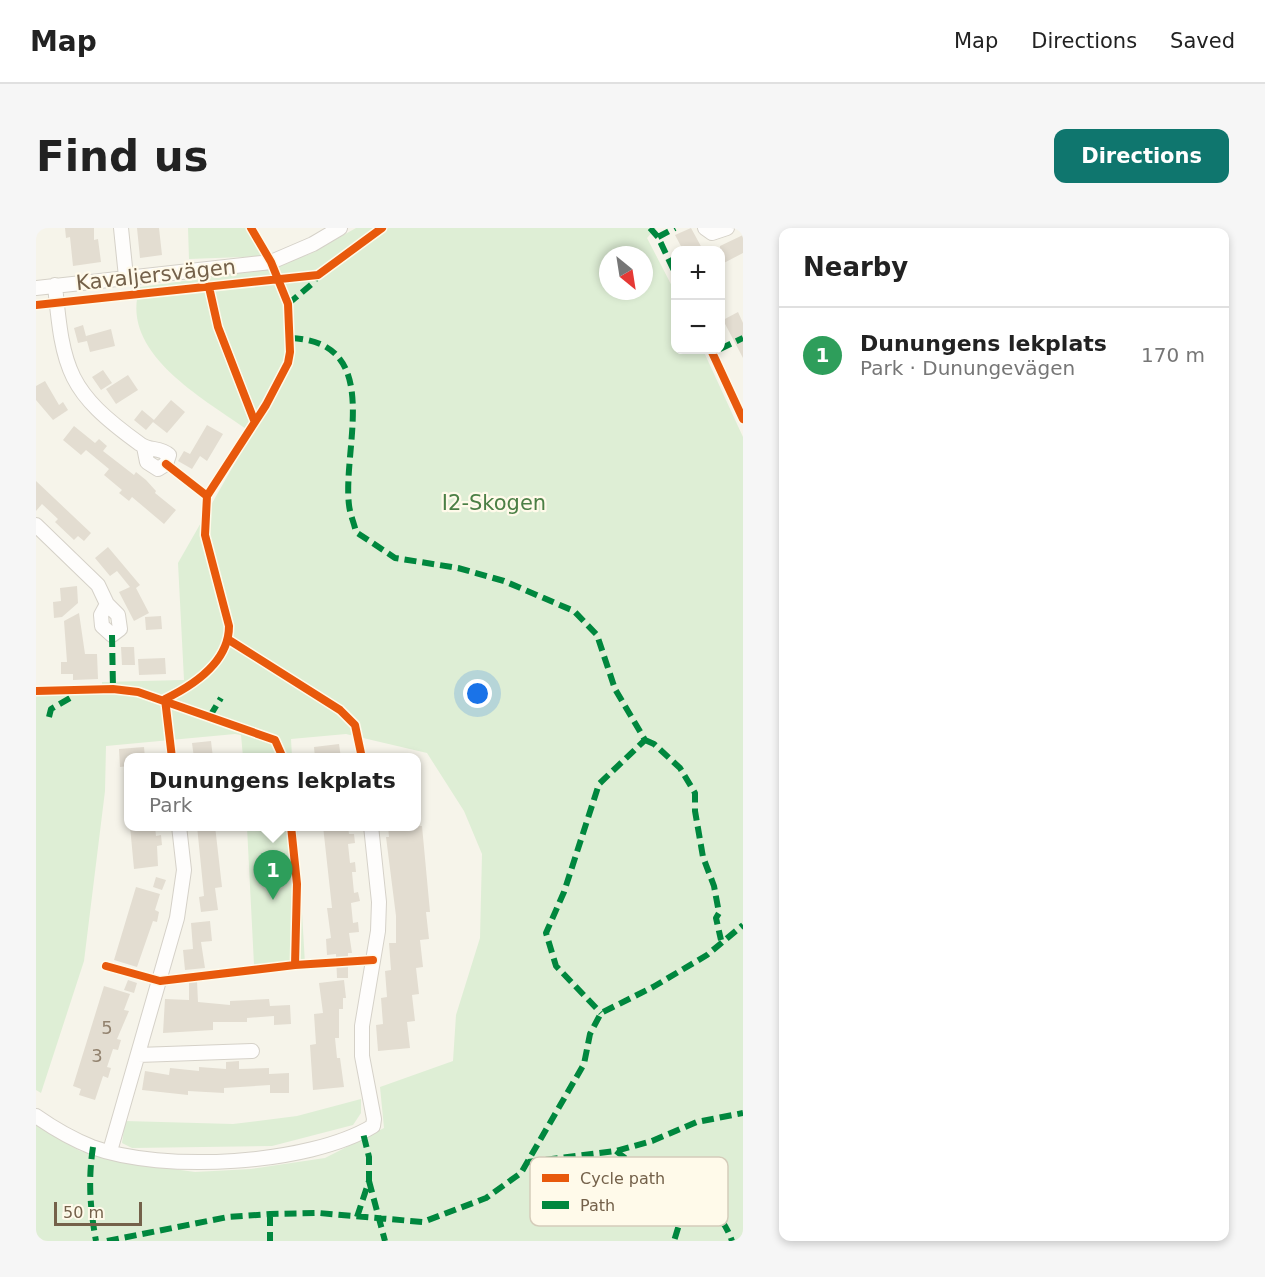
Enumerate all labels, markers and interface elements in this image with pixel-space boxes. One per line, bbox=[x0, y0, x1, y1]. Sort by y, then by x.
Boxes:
text: Map bbox=[30, 25, 97, 58]
text: Map bbox=[954, 29, 998, 53]
text: Directions bbox=[1031, 29, 1137, 53]
text: Saved bbox=[1170, 29, 1235, 53]
button: Directions bbox=[1054, 129, 1229, 183]
text: Find us bbox=[36, 132, 209, 181]
north arrow bbox=[599, 246, 653, 300]
map controls bbox=[671, 246, 725, 354]
button: + bbox=[671, 246, 725, 300]
text: Nearby bbox=[803, 252, 908, 282]
street label: Kavaljersvägen bbox=[75, 255, 237, 295]
button: − bbox=[671, 300, 725, 354]
text: Dunungens lekplats bbox=[860, 331, 1107, 356]
text: 1 bbox=[816, 343, 829, 367]
text: 170 m bbox=[1141, 343, 1205, 367]
text: Park · Dunungevägen bbox=[860, 356, 1075, 380]
park label: I2-Skogen bbox=[442, 491, 546, 515]
your location bbox=[463, 679, 492, 708]
popup bbox=[124, 753, 421, 831]
text: Dunungens lekplats bbox=[149, 768, 396, 793]
text: Park bbox=[149, 793, 192, 817]
pin: 1 bbox=[254, 850, 292, 900]
house number: 5 bbox=[101, 1017, 113, 1038]
house number: 3 bbox=[91, 1045, 103, 1066]
legend bbox=[530, 1157, 728, 1226]
text: Cycle path bbox=[580, 1169, 665, 1188]
text: Path bbox=[580, 1196, 615, 1215]
scale bar bbox=[54, 1199, 142, 1226]
text: 50 m bbox=[63, 1203, 104, 1222]

